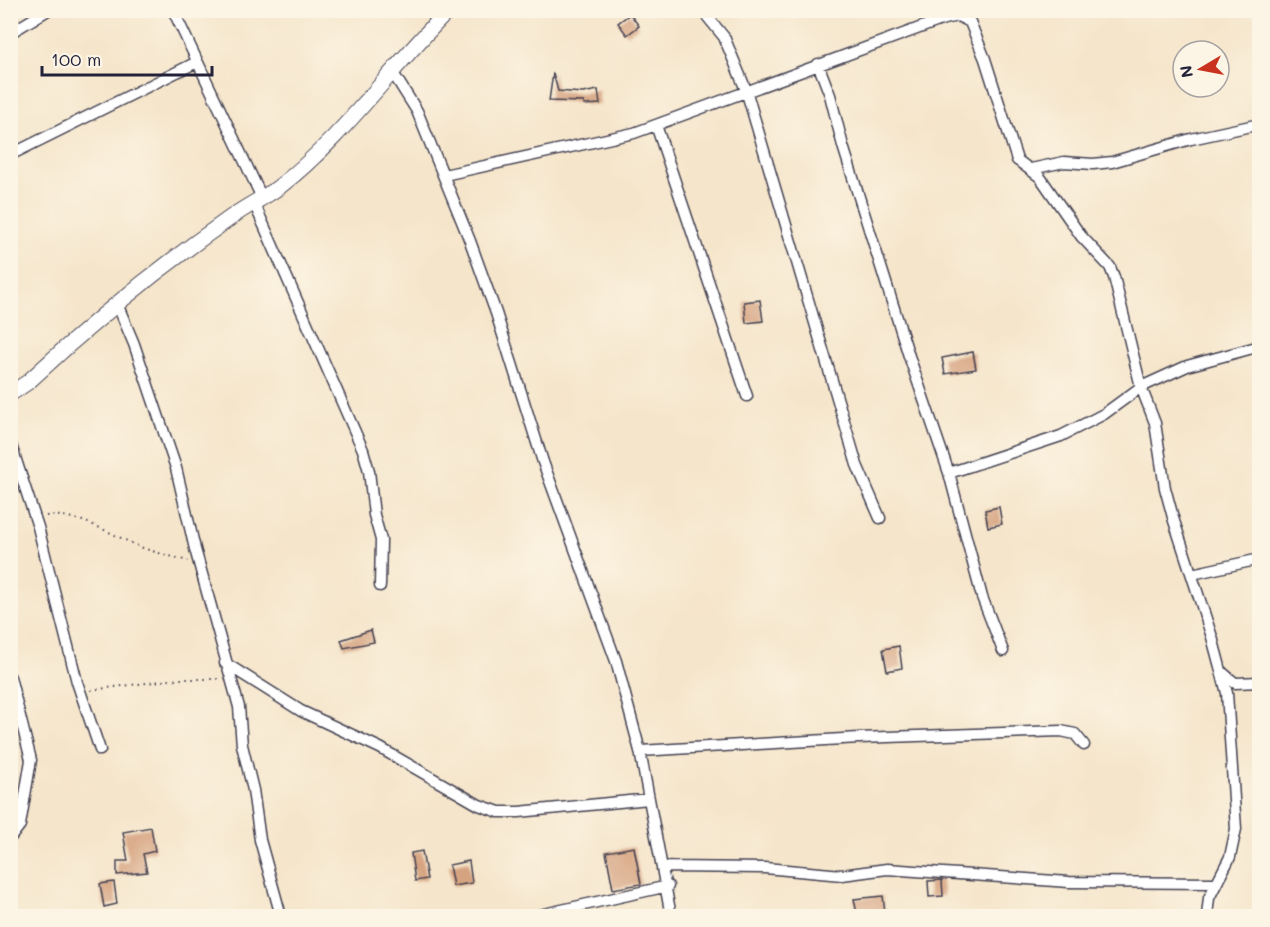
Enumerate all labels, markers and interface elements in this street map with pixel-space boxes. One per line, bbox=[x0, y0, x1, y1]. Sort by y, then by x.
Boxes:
scale bar bbox=[42, 39, 212, 77]
north arrow bbox=[1171, 39, 1231, 99]
text: 100 m bbox=[51, 47, 101, 71]
text: N bbox=[1174, 64, 1197, 80]

